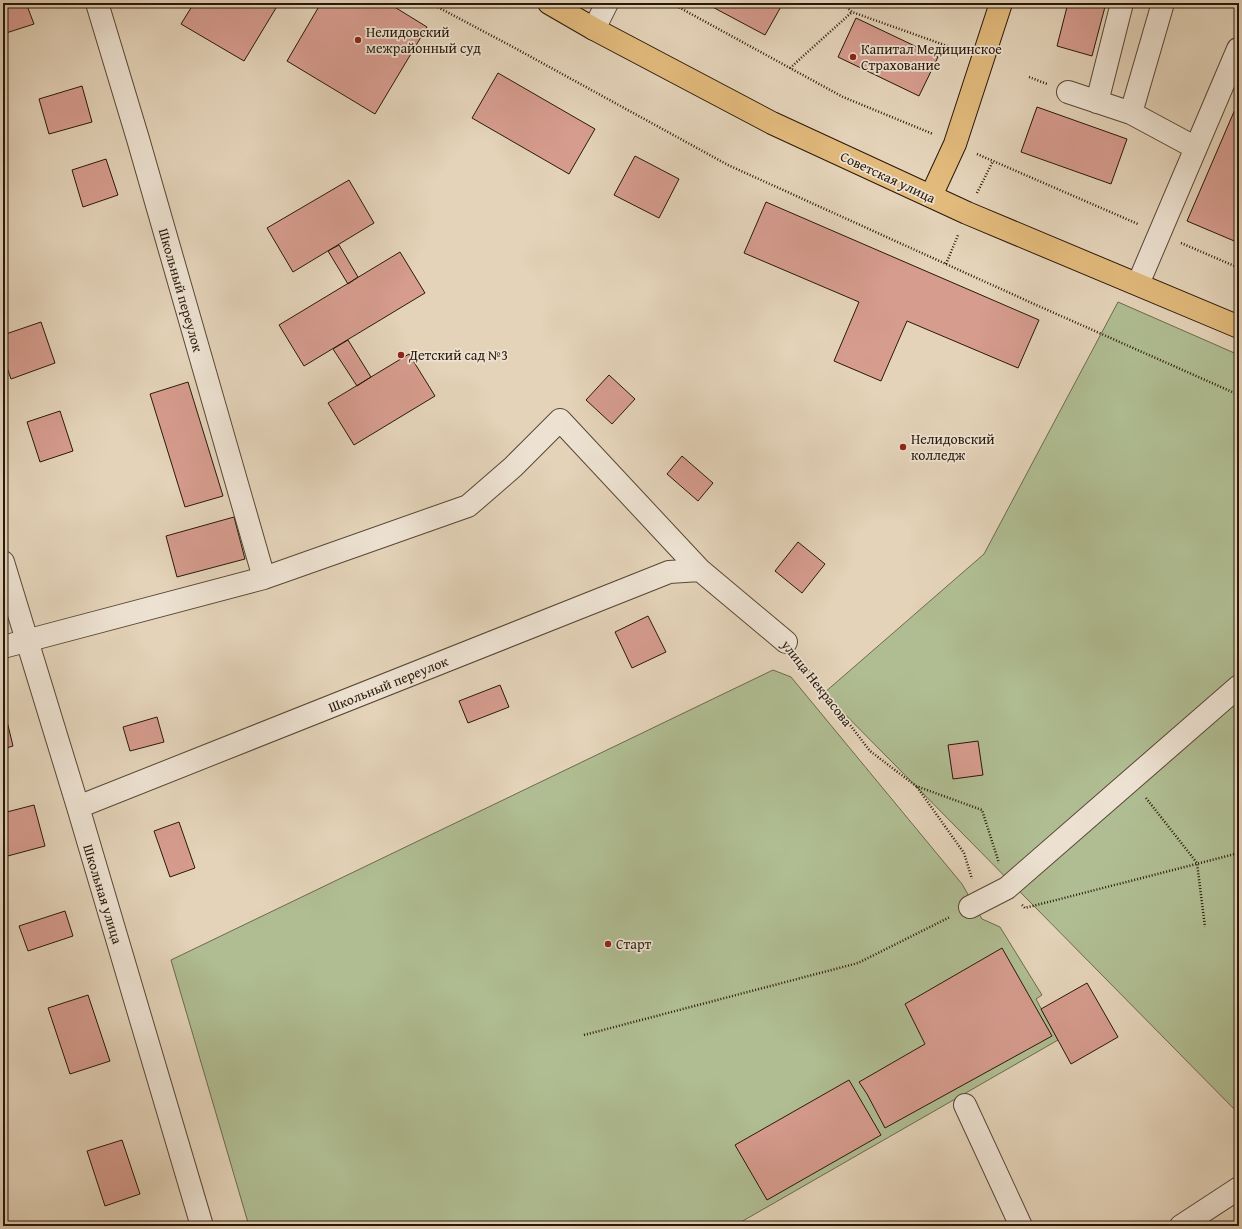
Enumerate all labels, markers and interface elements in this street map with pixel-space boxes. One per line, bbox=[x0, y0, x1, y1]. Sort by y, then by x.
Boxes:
place label: Нелидовский межрайонный суд bbox=[366, 22, 481, 58]
marker: Нелидовский межрайонный суд bbox=[353, 35, 363, 45]
place label: Капитал Медицинское Страхование bbox=[861, 39, 1002, 75]
marker: Капитал Медицинское Страхование bbox=[848, 52, 858, 62]
street label: Советская улица bbox=[837, 146, 939, 208]
street label: Школьный переулок bbox=[154, 226, 208, 355]
place label: Детский сад №3 bbox=[408, 345, 508, 365]
marker: Детский сад №3 bbox=[396, 350, 406, 360]
place label: Нелидовский колледж bbox=[911, 429, 995, 465]
marker: Нелидовский колледж bbox=[898, 442, 908, 452]
street label: улица Некрасова bbox=[776, 635, 857, 731]
street label: Школьный переулок bbox=[325, 651, 452, 717]
street label: Школьная улица bbox=[78, 842, 128, 947]
place label: Старт bbox=[616, 934, 652, 954]
marker: Старт bbox=[603, 939, 613, 949]

